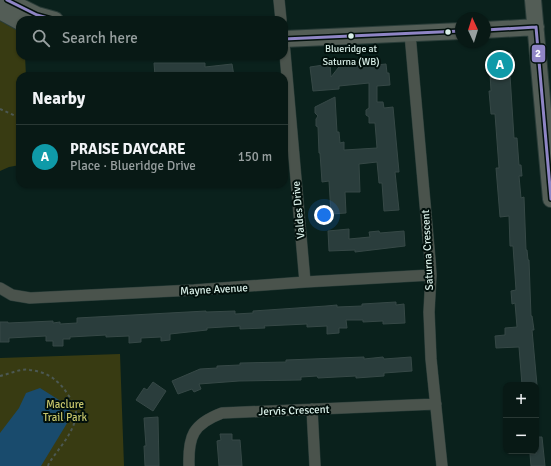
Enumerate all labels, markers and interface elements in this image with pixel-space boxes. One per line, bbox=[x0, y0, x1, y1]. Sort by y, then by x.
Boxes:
north arrow bbox=[455, 12, 491, 48]
search box bbox=[16, 16, 288, 60]
icon: search bbox=[30, 27, 52, 49]
unlabelled marker bbox=[443, 27, 453, 37]
text: Search here bbox=[62, 29, 138, 47]
marker: Blueridge at Saturna (WB) bbox=[346, 31, 356, 41]
place label: Blueridge at Saturna (WB) bbox=[322, 43, 380, 68]
line badge: 2 bbox=[531, 44, 546, 63]
text: 2 bbox=[535, 47, 541, 60]
pin: A bbox=[487, 50, 513, 80]
text: Nearby bbox=[32, 88, 85, 109]
text: PRAISE DAYCARE bbox=[70, 140, 186, 158]
text: A bbox=[41, 149, 49, 165]
text: 150 m bbox=[238, 149, 272, 165]
text: Place · Blueridge Drive bbox=[70, 158, 196, 174]
street label: Valdes Drive bbox=[290, 181, 307, 239]
your location bbox=[314, 205, 334, 225]
street label: Saturna Crescent bbox=[419, 209, 436, 291]
street label: Mayne Avenue bbox=[180, 281, 248, 298]
map controls bbox=[503, 382, 539, 454]
button: + bbox=[503, 382, 539, 418]
park label: Maclure Trail Park bbox=[43, 398, 88, 424]
street label: Jervis Crescent bbox=[258, 403, 330, 418]
button: − bbox=[503, 418, 539, 454]

